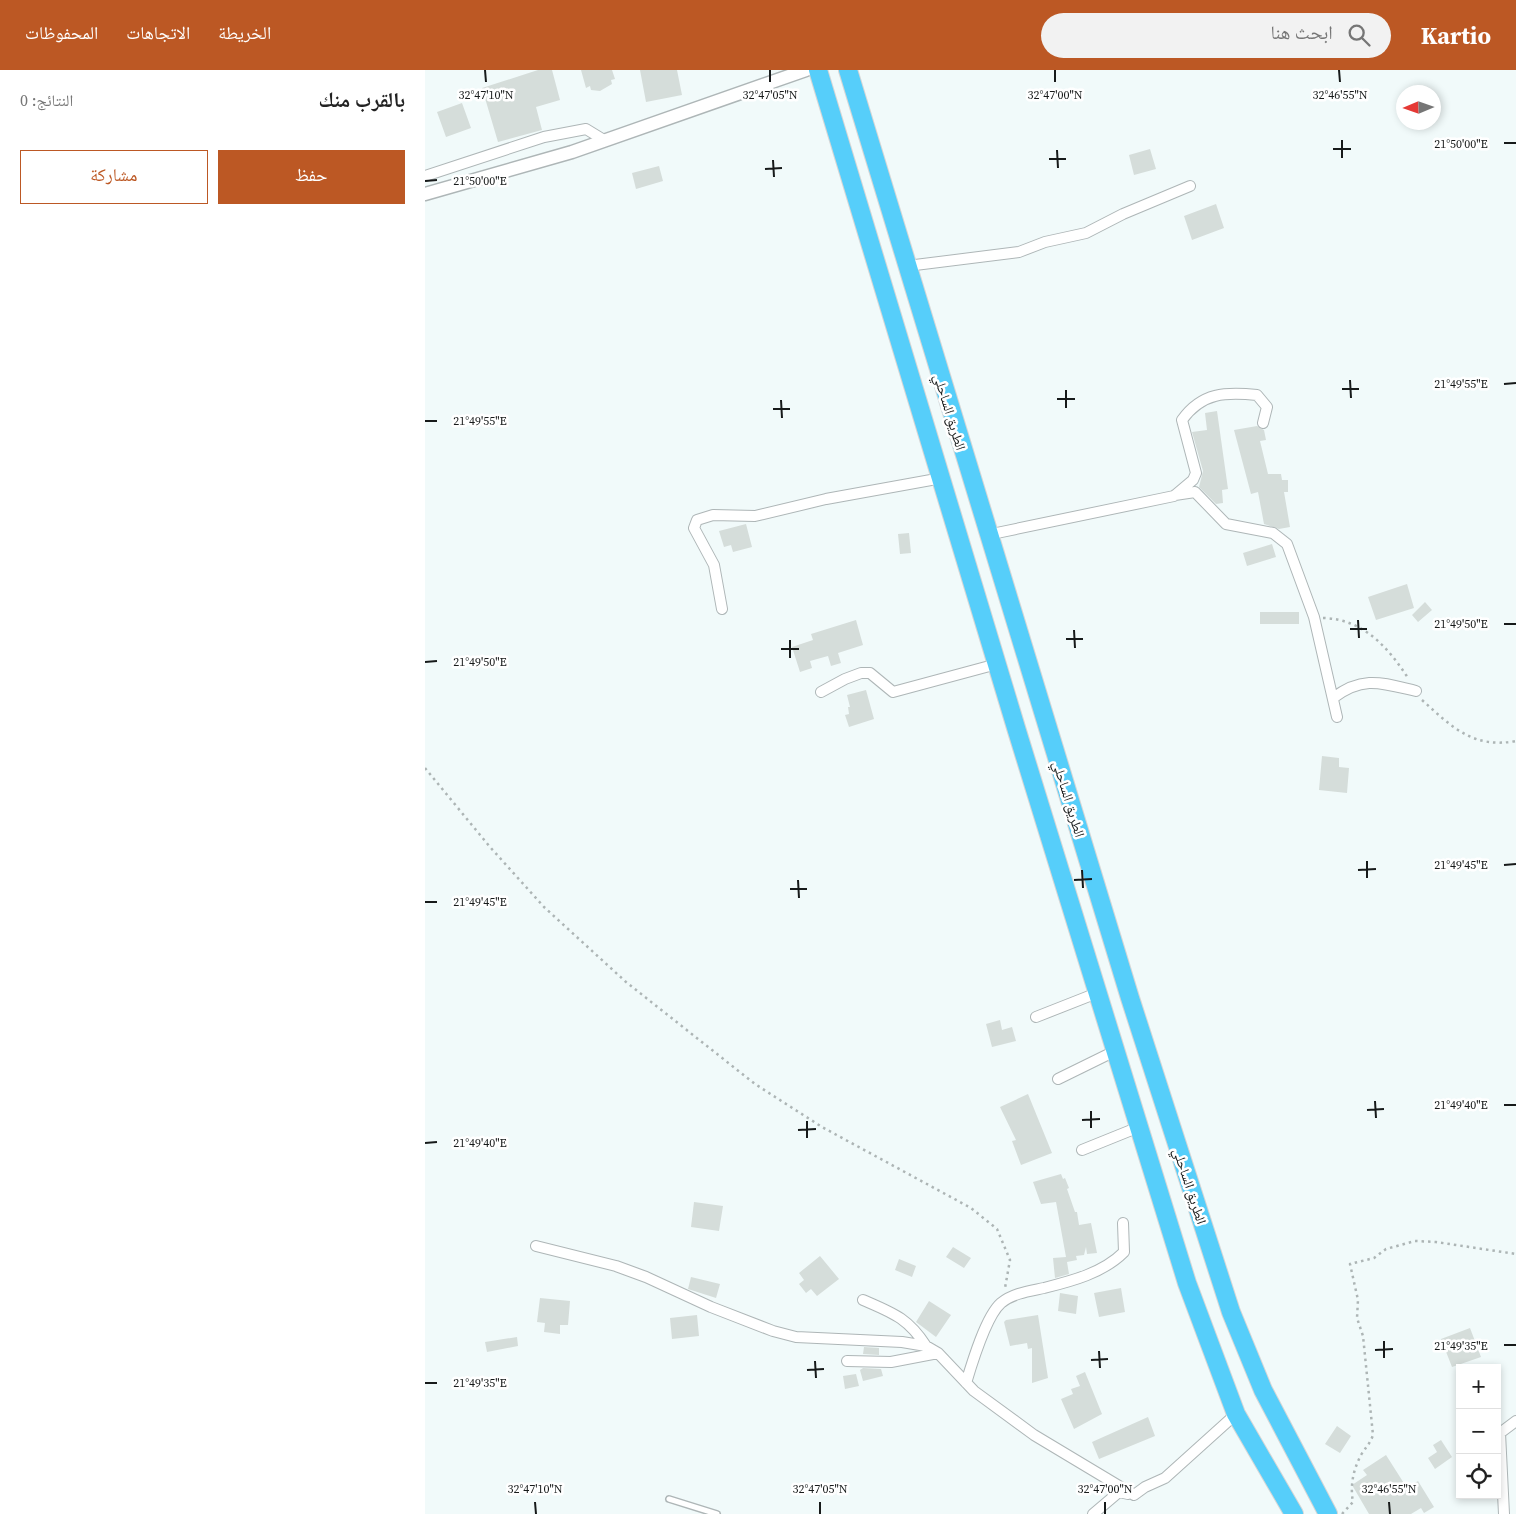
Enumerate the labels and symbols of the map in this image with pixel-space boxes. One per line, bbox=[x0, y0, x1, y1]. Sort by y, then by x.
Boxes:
north arrow bbox=[1396, 85, 1441, 130]
text: 32°47'10"N bbox=[458, 87, 514, 103]
text: 32°47'05"N bbox=[742, 87, 798, 103]
text: 32°47'00"N bbox=[1027, 87, 1083, 103]
text: 32°46'55"N bbox=[1312, 87, 1368, 103]
text: 21°50'00"E bbox=[1434, 136, 1488, 152]
text: 21°50'00"E bbox=[453, 173, 507, 189]
street label: الطريق الساحلي bbox=[927, 371, 971, 453]
text: 21°49'55"E bbox=[1434, 376, 1488, 392]
text: 21°49'55"E bbox=[453, 413, 507, 429]
text: 21°49'50"E bbox=[1434, 616, 1488, 632]
text: 21°49'50"E bbox=[453, 654, 507, 670]
street label: الطريق الساحلي bbox=[1046, 758, 1090, 840]
text: 21°49'45"E bbox=[1434, 857, 1488, 873]
text: 21°49'45"E bbox=[453, 894, 507, 910]
text: 21°49'40"E bbox=[1434, 1097, 1488, 1113]
text: 21°49'40"E bbox=[453, 1135, 507, 1151]
street label: الطريق الساحلي bbox=[1167, 1145, 1212, 1227]
text: 21°49'35"E bbox=[1434, 1338, 1488, 1354]
text: 21°49'35"E bbox=[453, 1375, 507, 1391]
text: 32°47'10"N bbox=[507, 1481, 563, 1497]
text: 32°47'05"N bbox=[792, 1481, 848, 1497]
text: 32°47'00"N bbox=[1077, 1481, 1133, 1497]
text: 32°46'55"N bbox=[1361, 1481, 1417, 1497]

